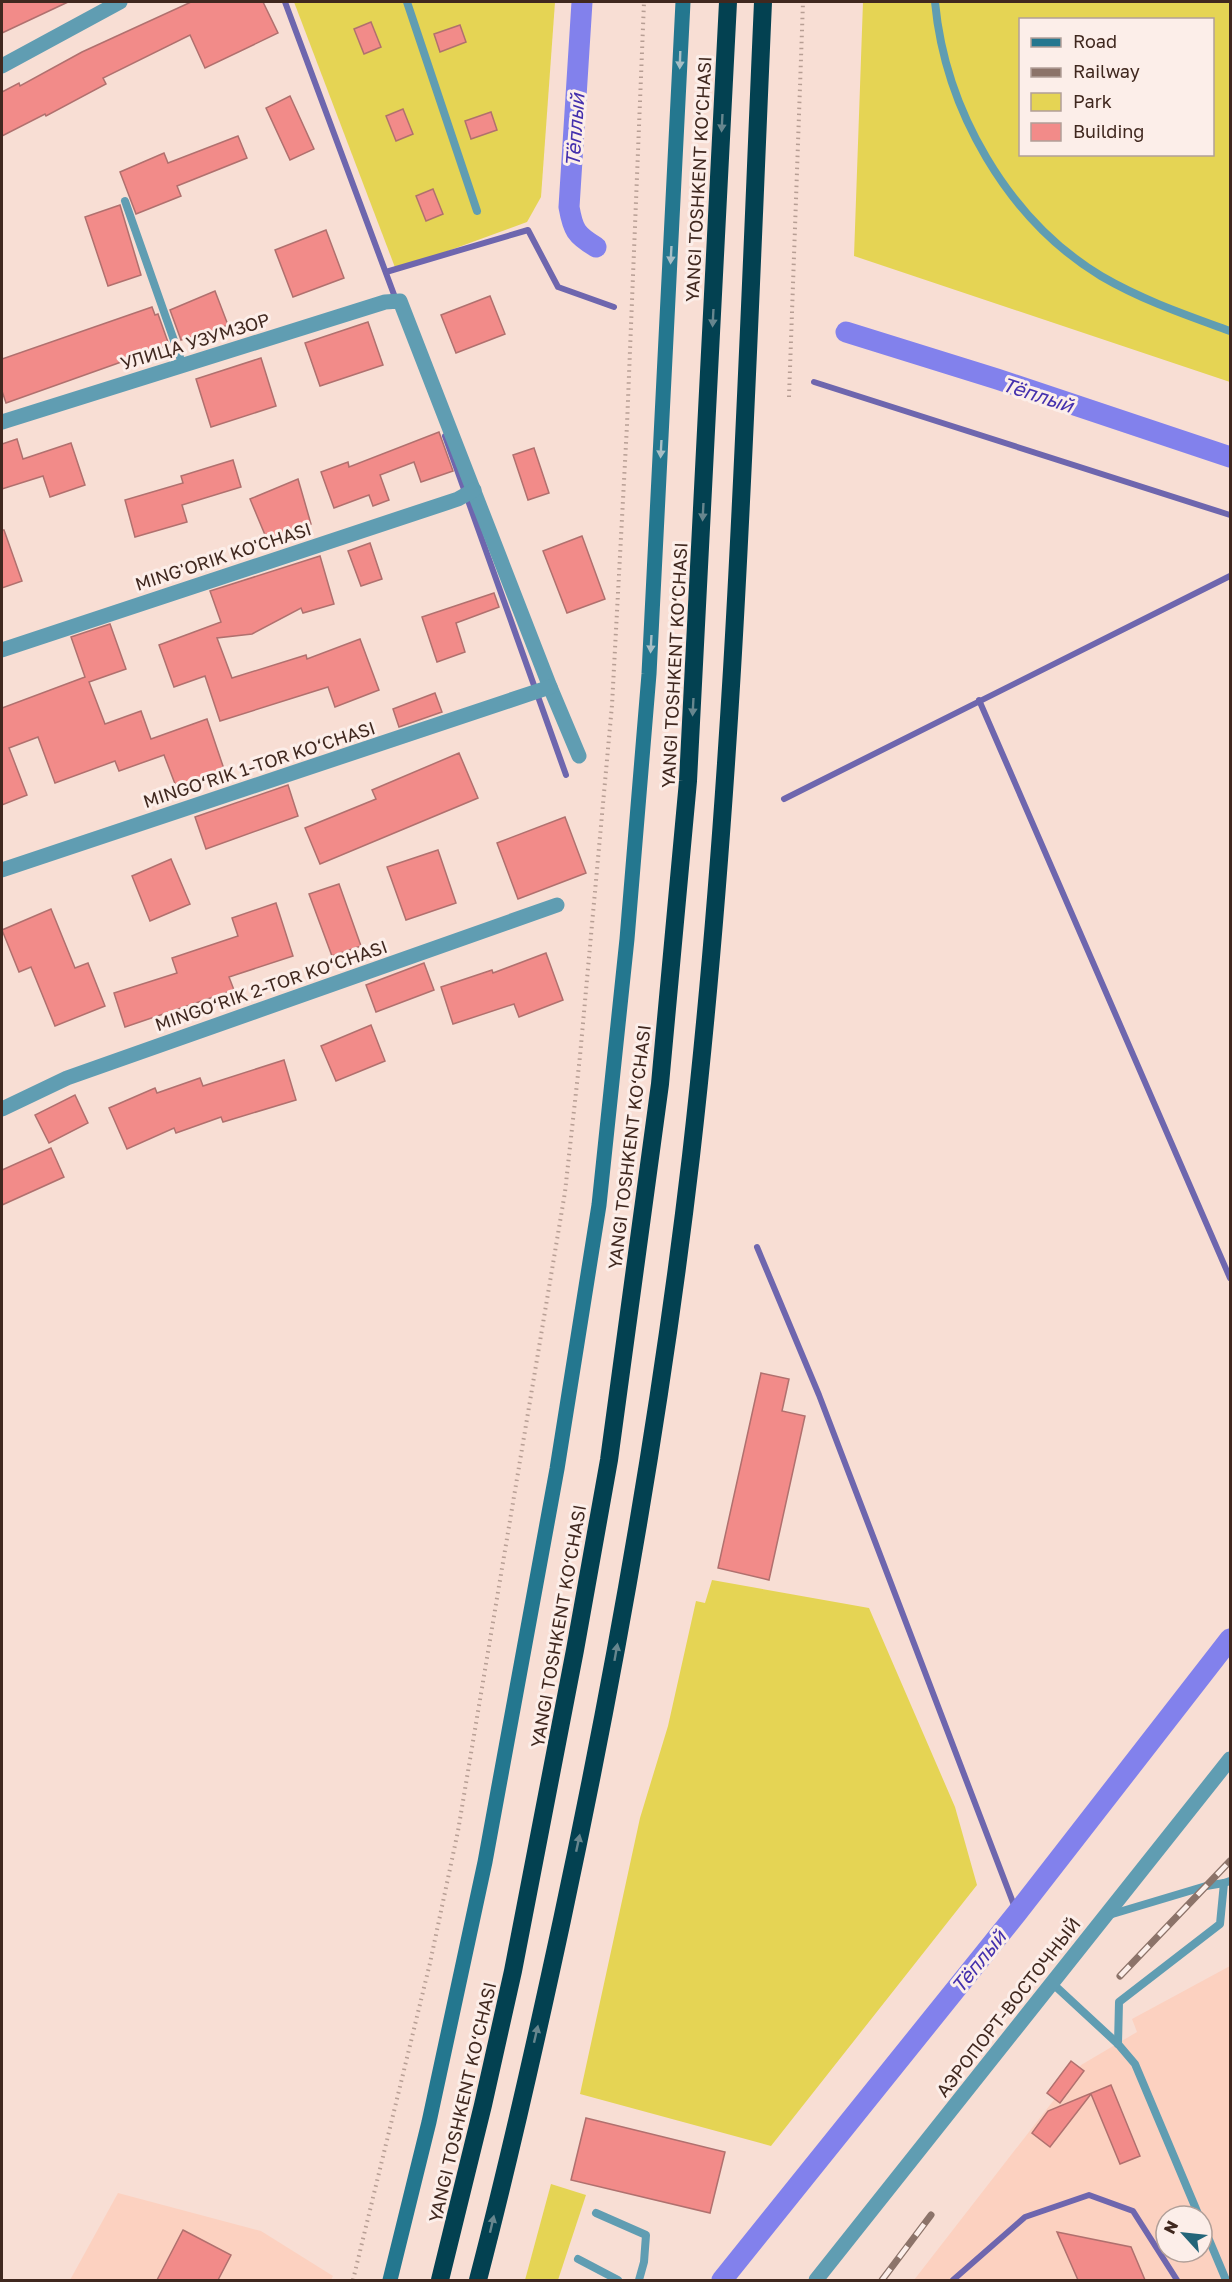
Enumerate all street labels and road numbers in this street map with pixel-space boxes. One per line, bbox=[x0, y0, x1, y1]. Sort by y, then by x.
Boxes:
street label: YANGI TOSHKENT KO‘CHASI bbox=[681, 56, 715, 302]
street label: УЛИЦА УЗУМЗОР bbox=[118, 308, 272, 374]
street label: MING'ORIK KO'CHASI bbox=[132, 517, 314, 595]
street label: YANGI TOSHKENT KO‘CHASI bbox=[657, 542, 691, 788]
street label: MINGO‘RIK 1-TOR KO‘CHASI bbox=[140, 716, 378, 812]
street label: MINGO‘RIK 2-TOR KO‘CHASI bbox=[152, 935, 390, 1035]
street label: YANGI TOSHKENT KO‘CHASI bbox=[603, 1024, 655, 1270]
street label: YANGI TOSHKENT KO‘CHASI bbox=[526, 1503, 590, 1749]
street label: АЭРОПОРТ-ВОСТОЧНЫЙ bbox=[931, 1913, 1085, 2101]
street label: YANGI TOSHKENT KO‘CHASI bbox=[424, 1980, 500, 2224]

